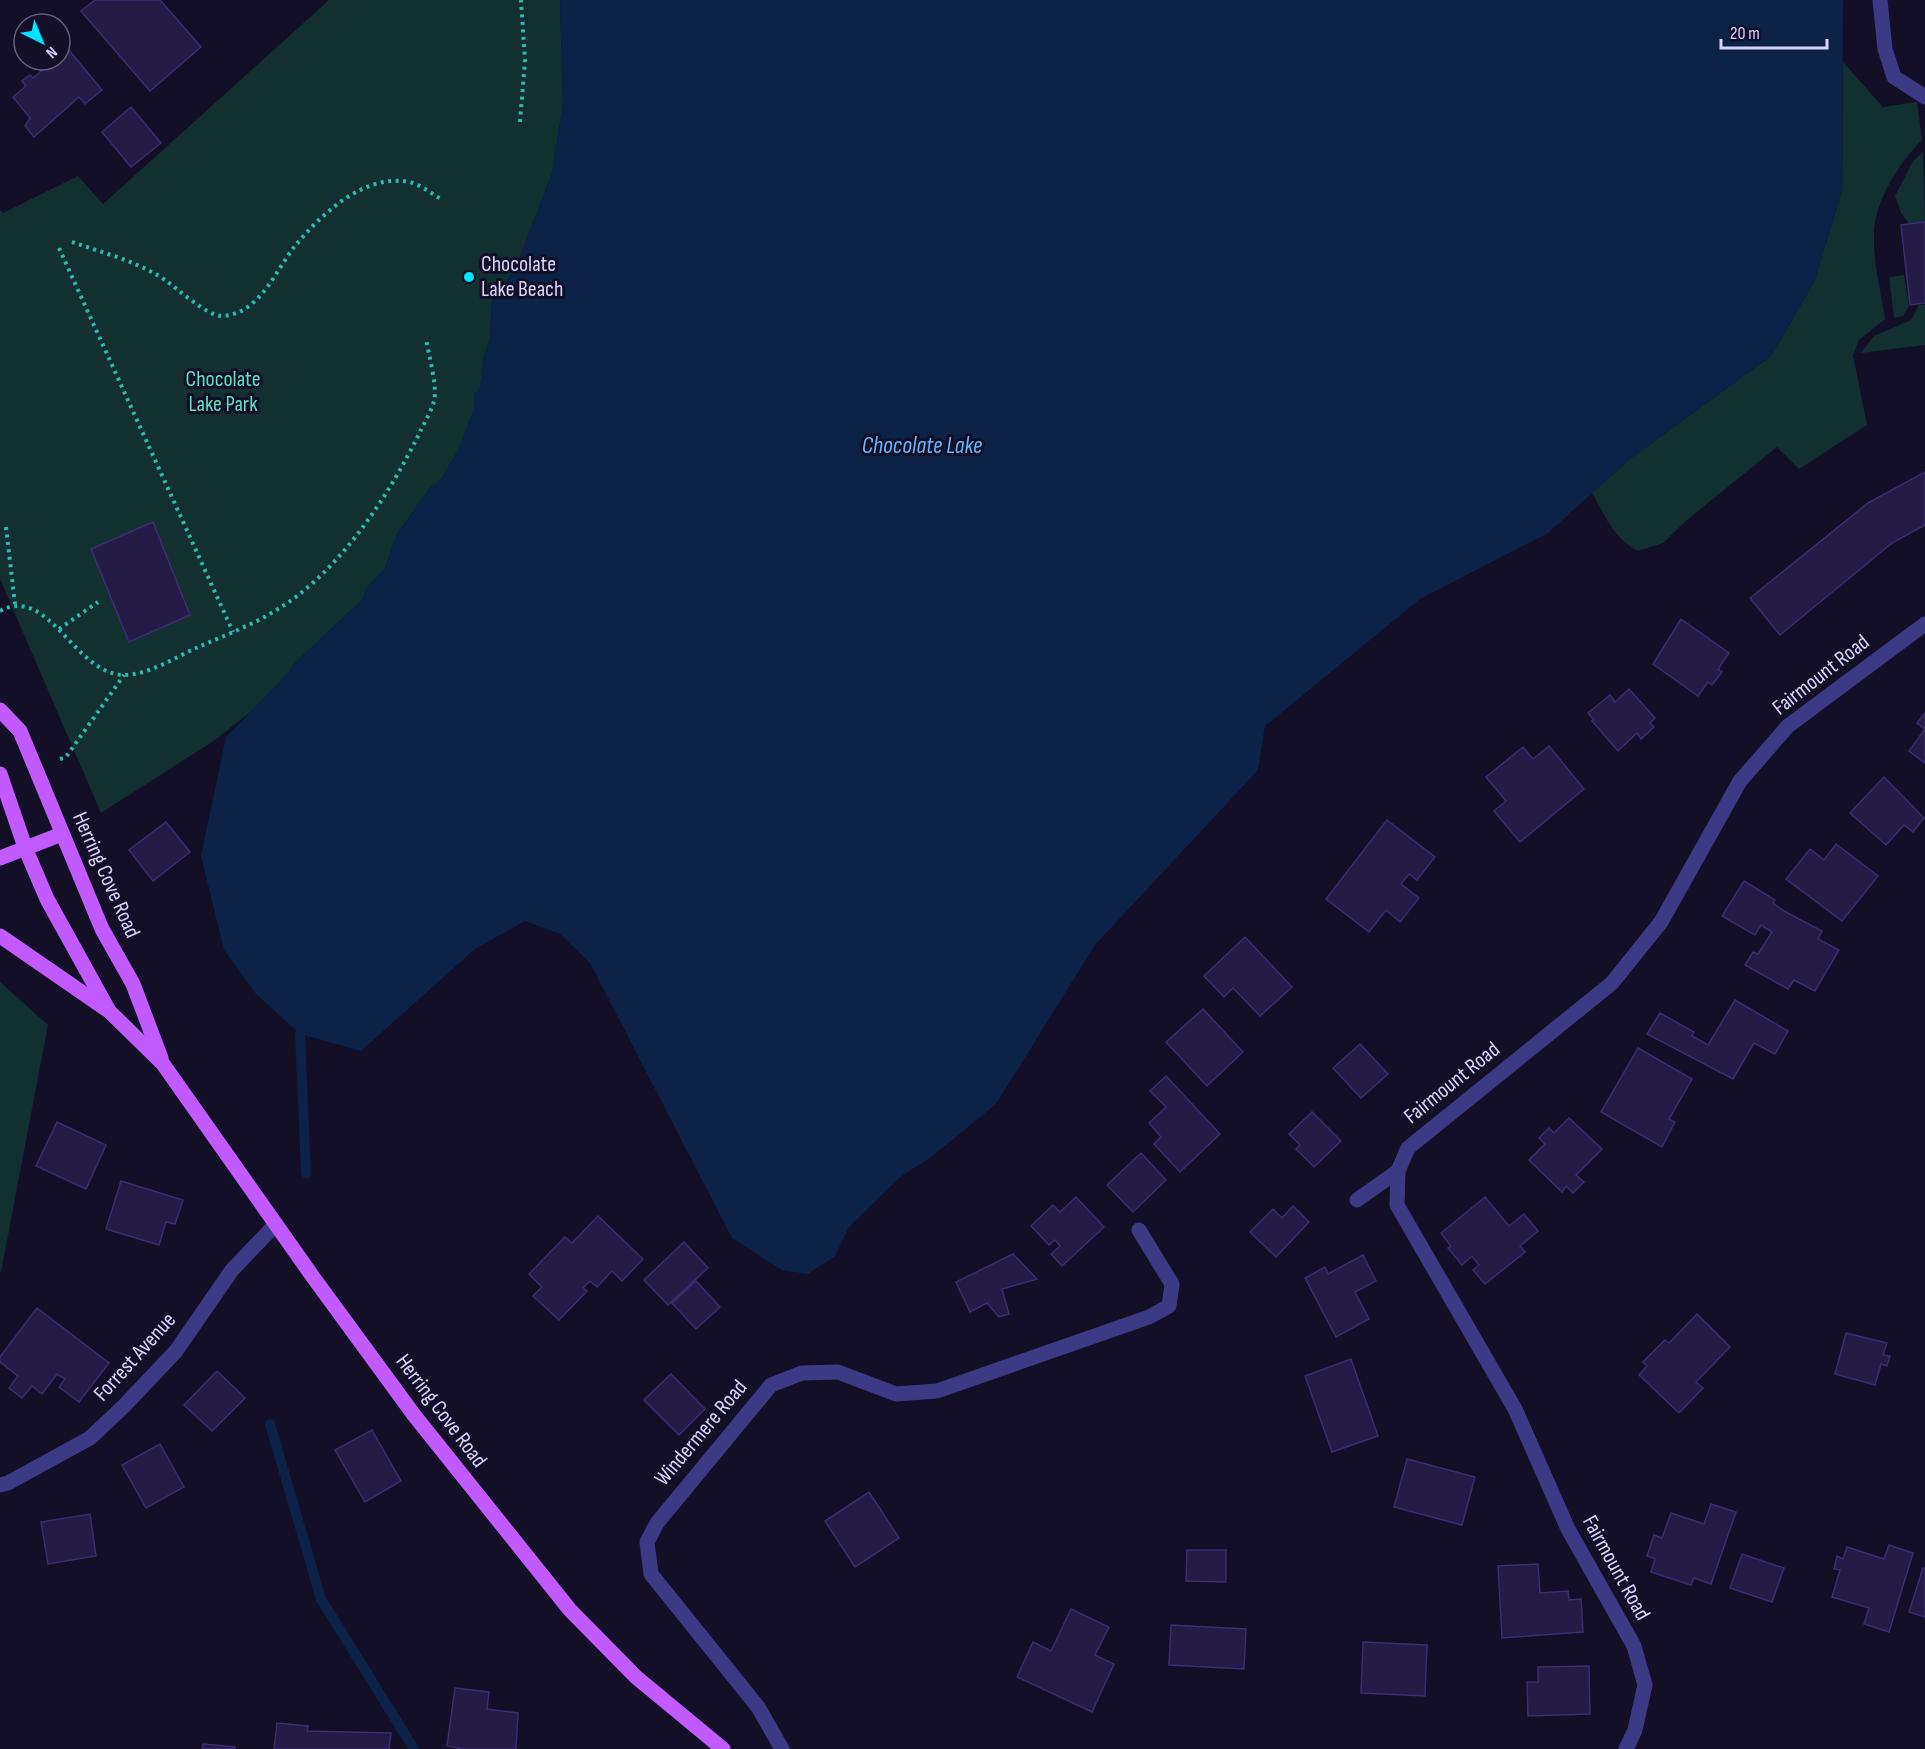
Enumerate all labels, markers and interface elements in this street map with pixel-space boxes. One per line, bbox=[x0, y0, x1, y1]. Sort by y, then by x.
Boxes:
north arrow bbox=[12, 12, 72, 72]
scale bar bbox=[1721, 12, 1828, 50]
text: 20 m bbox=[1730, 23, 1760, 44]
text: N bbox=[42, 42, 61, 62]
place label: Chocolate Lake Beach bbox=[481, 251, 563, 303]
marker: Chocolate Lake Beach bbox=[462, 270, 476, 284]
park label: Chocolate Lake Park bbox=[186, 366, 261, 418]
water label: Chocolate Lake bbox=[862, 431, 982, 460]
street label: Fairmount Road bbox=[1767, 629, 1875, 721]
street label: Herring Cove Road bbox=[66, 808, 146, 942]
street label: Fairmount Road bbox=[1399, 1036, 1505, 1130]
street label: Forrest Avenue bbox=[88, 1307, 182, 1407]
street label: Herring Cove Road bbox=[390, 1349, 492, 1473]
street label: Windermere Road bbox=[649, 1374, 753, 1492]
street label: Fairmount Road bbox=[1576, 1511, 1656, 1625]

